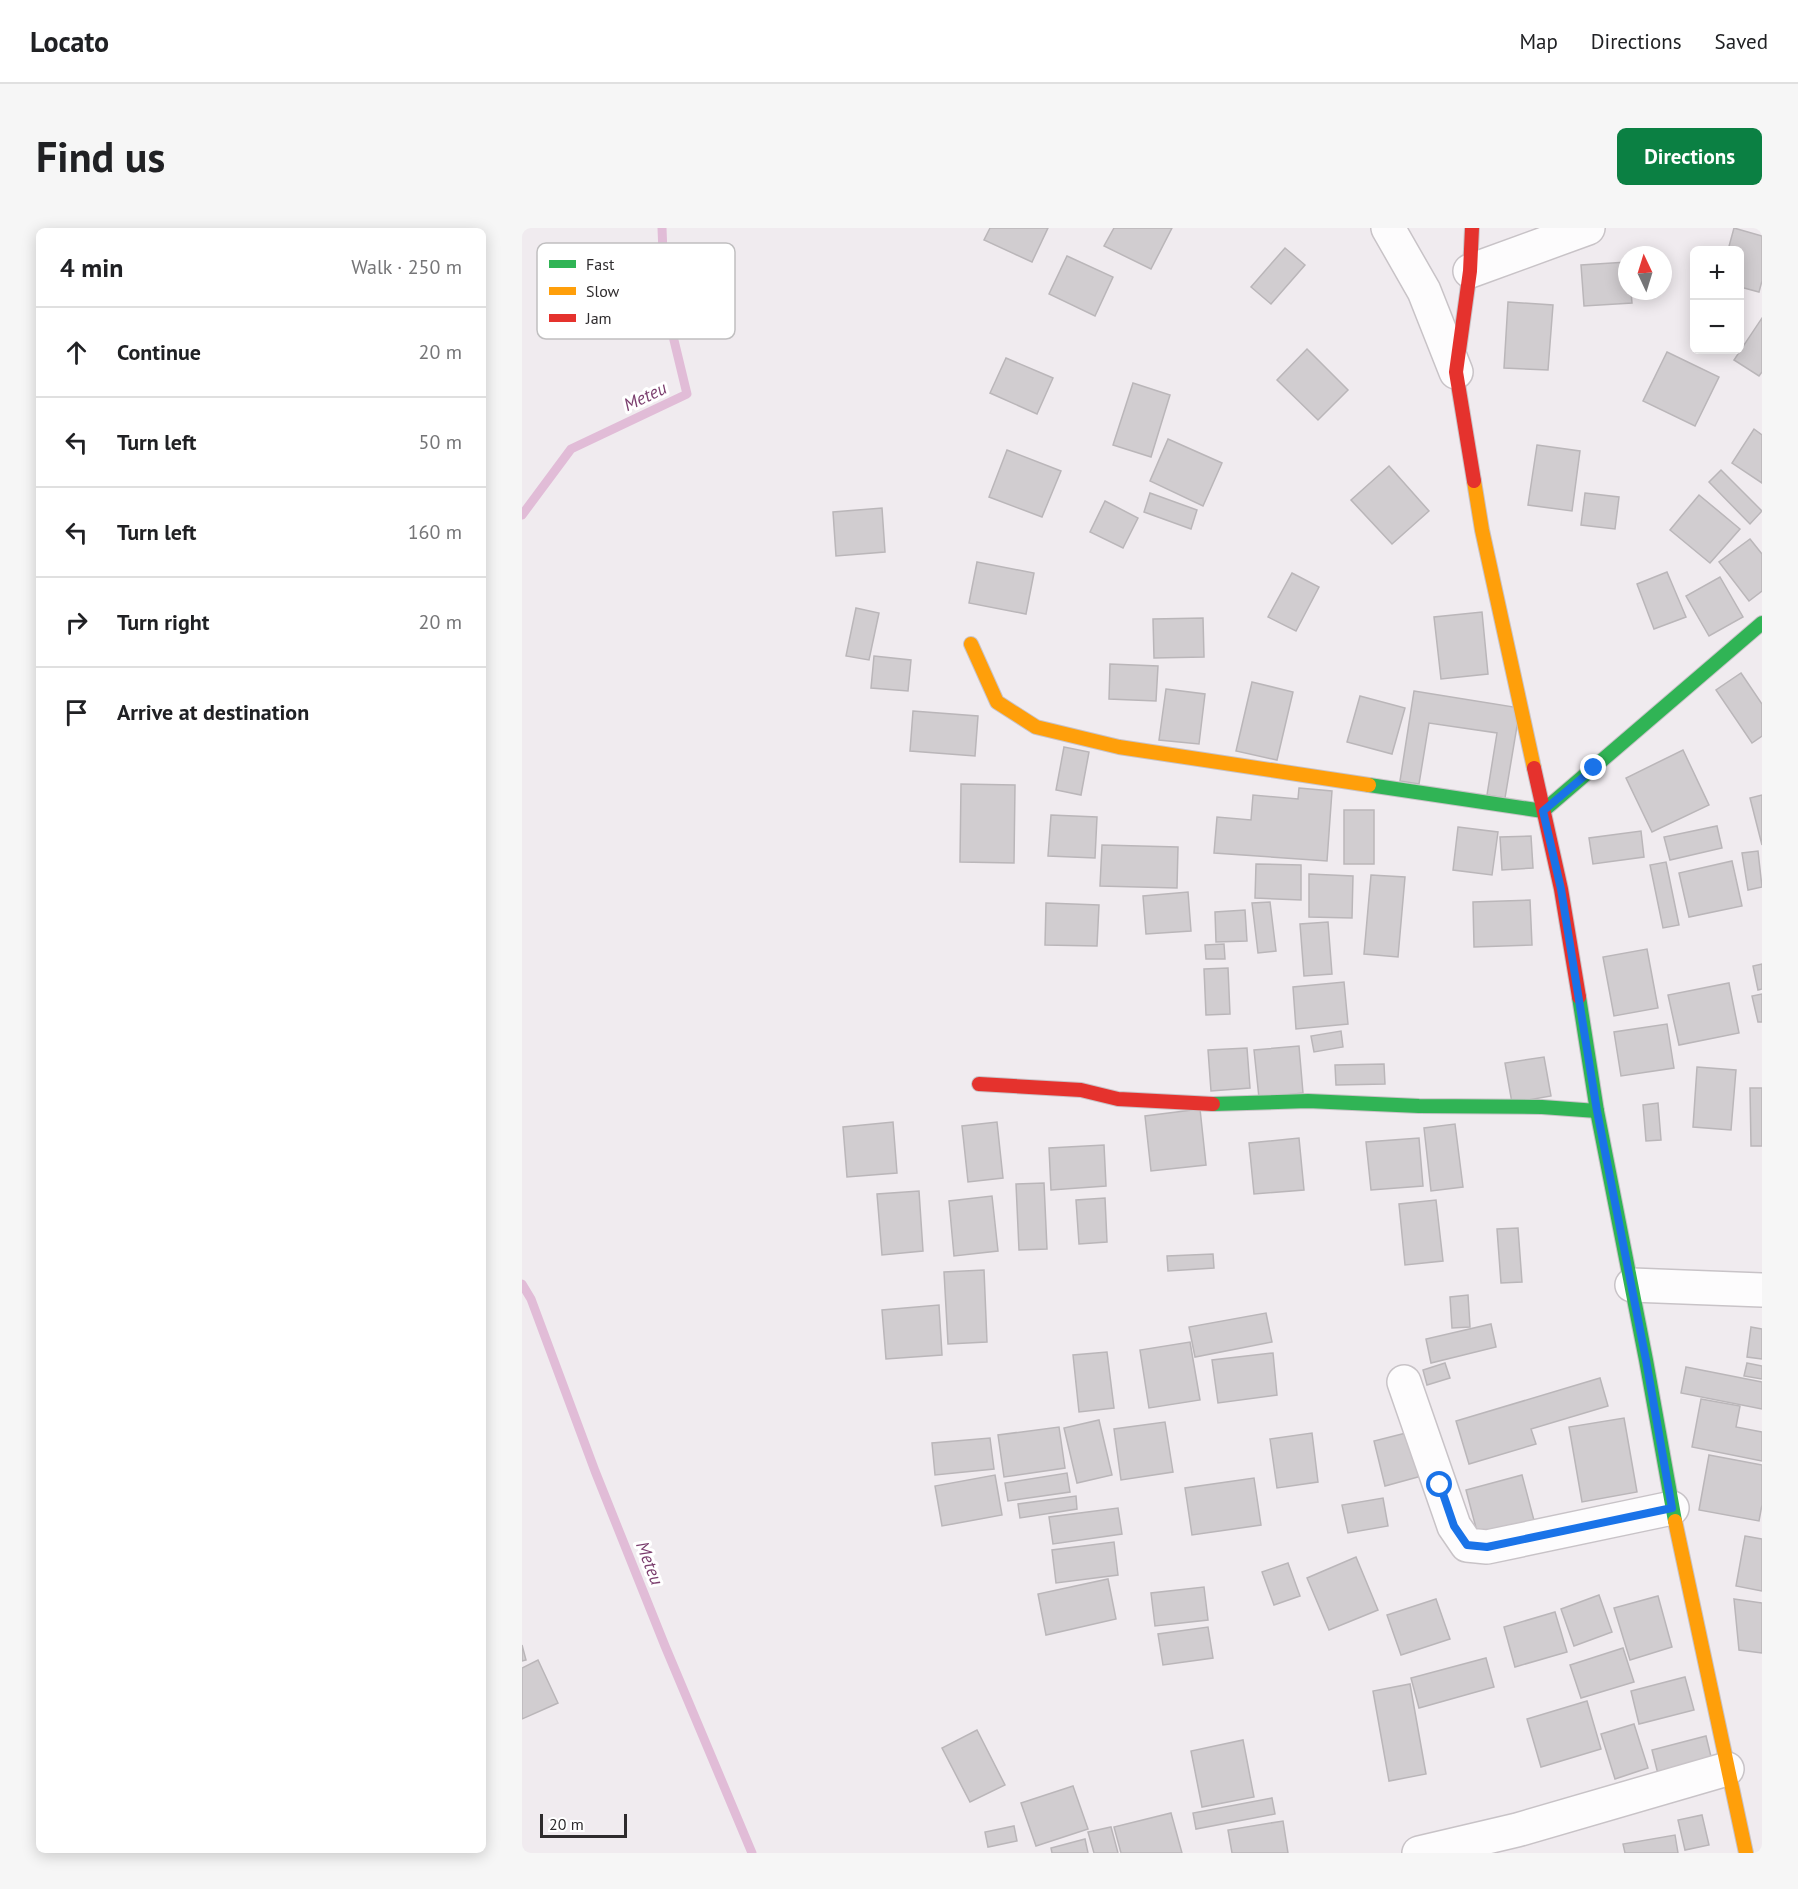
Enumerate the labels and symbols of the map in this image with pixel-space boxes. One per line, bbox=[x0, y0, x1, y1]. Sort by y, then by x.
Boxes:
legend bbox=[537, 243, 735, 339]
north arrow bbox=[1618, 246, 1672, 300]
text: Fast bbox=[586, 254, 615, 274]
text: Slow bbox=[586, 281, 620, 301]
text: Jam bbox=[585, 308, 612, 328]
water label: Meteu bbox=[620, 376, 670, 416]
route end bbox=[1580, 754, 1606, 780]
route start bbox=[1426, 1471, 1452, 1497]
water label: Meteu bbox=[631, 1538, 669, 1588]
scale bar bbox=[540, 1811, 627, 1838]

